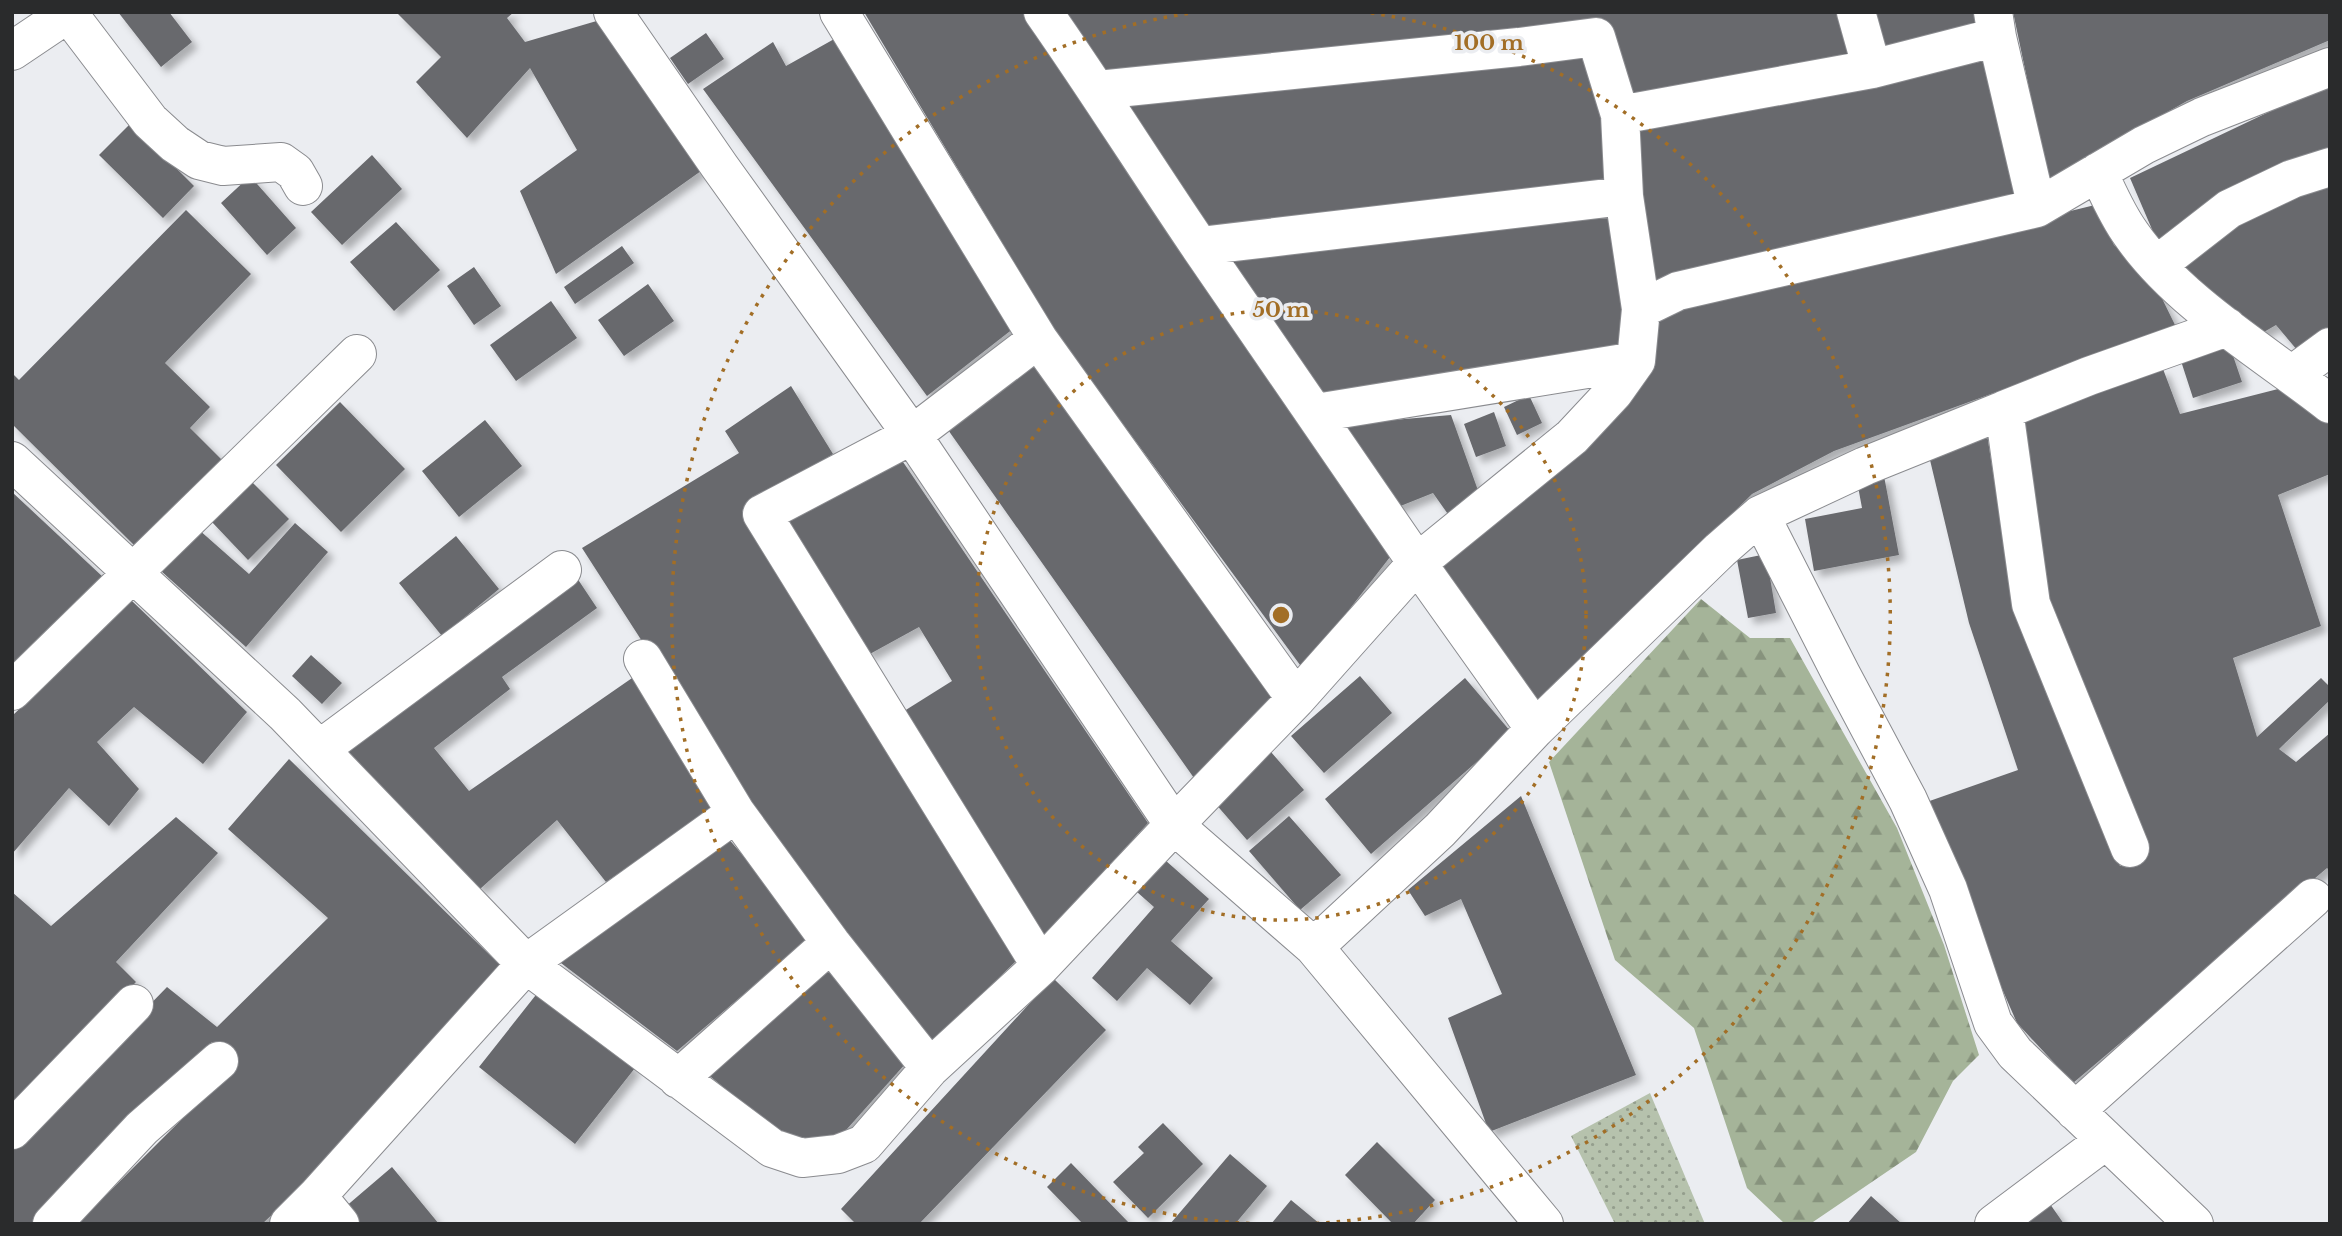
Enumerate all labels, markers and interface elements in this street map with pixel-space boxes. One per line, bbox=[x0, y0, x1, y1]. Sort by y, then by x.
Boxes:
text: 100 m bbox=[1454, 30, 1524, 56]
text: 50 m bbox=[1252, 297, 1310, 323]
centre of rings bbox=[1269, 603, 1293, 627]

